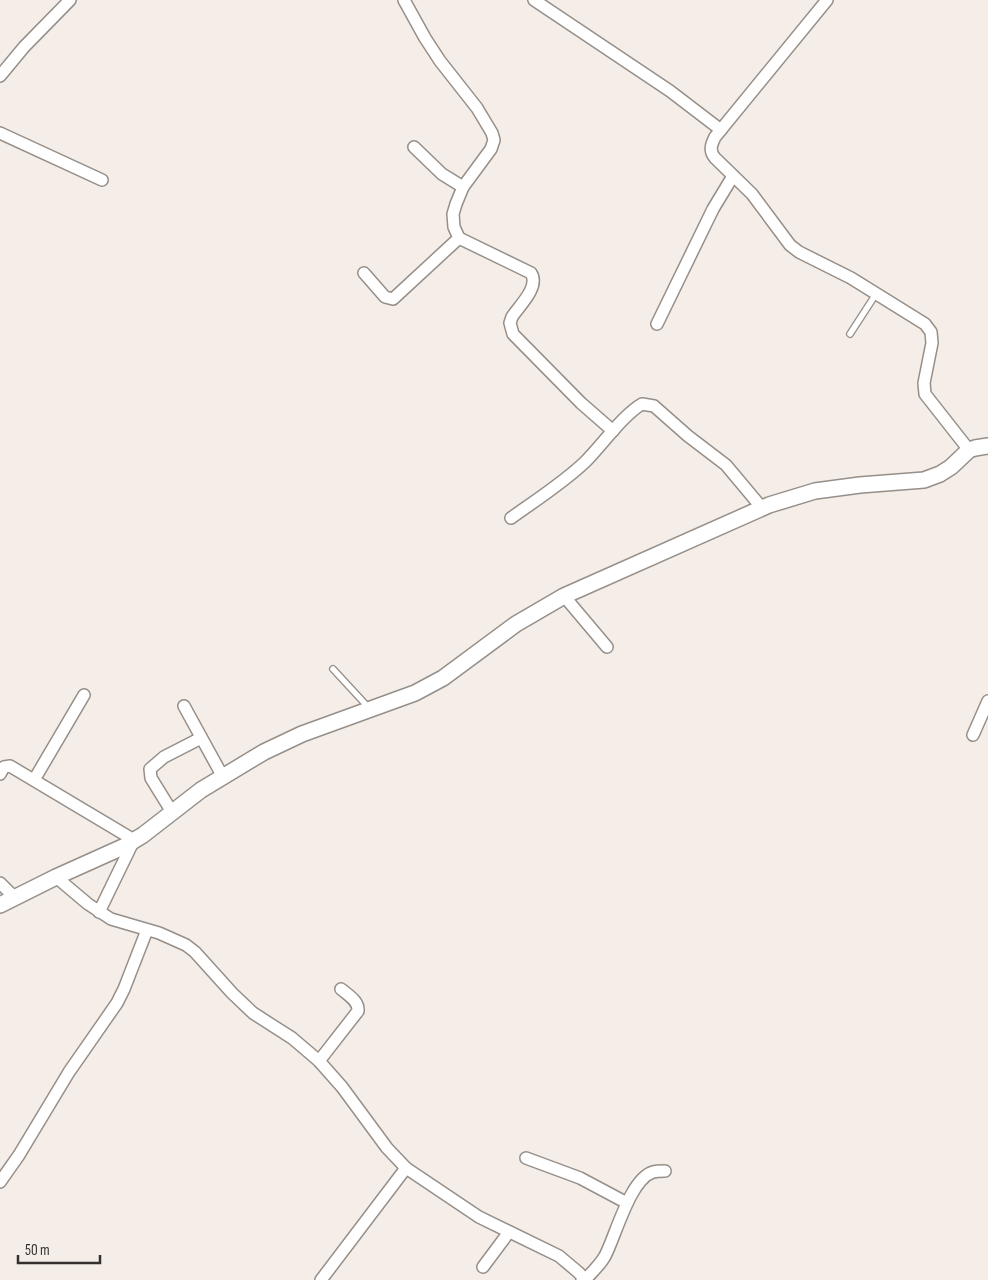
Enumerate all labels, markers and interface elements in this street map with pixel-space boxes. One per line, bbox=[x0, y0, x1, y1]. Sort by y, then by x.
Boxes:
scale bar bbox=[18, 1232, 100, 1264]
text: 50 m bbox=[25, 1241, 50, 1260]

